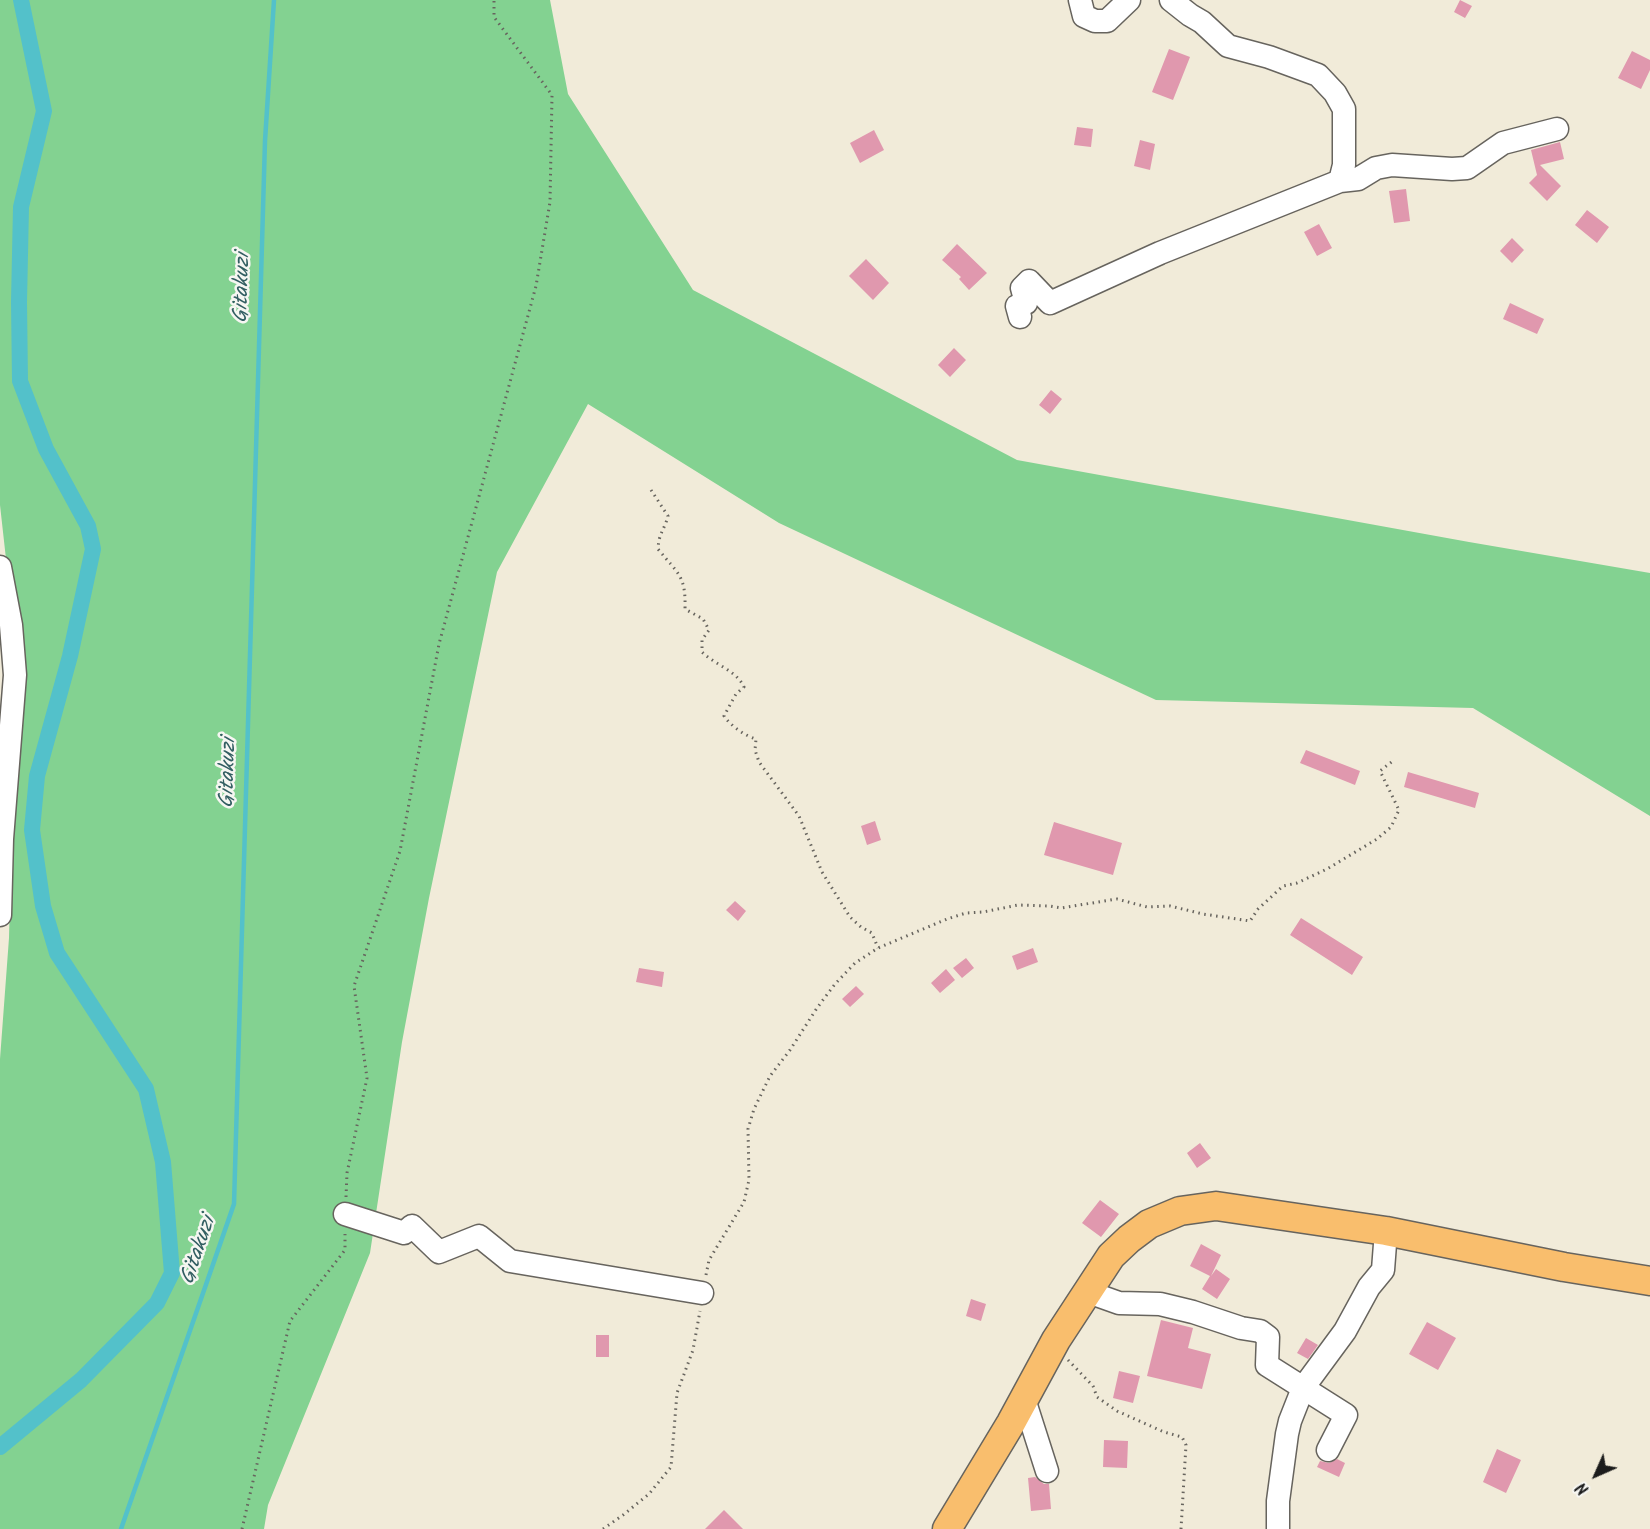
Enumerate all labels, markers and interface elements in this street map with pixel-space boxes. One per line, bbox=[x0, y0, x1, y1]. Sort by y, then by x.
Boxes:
water label: Gitakuzi bbox=[230, 253, 258, 323]
water label: Gitakuzi bbox=[216, 738, 244, 808]
water label: Gitakuzi bbox=[177, 1214, 223, 1288]
north arrow bbox=[1566, 1445, 1626, 1505]
text: N bbox=[1571, 1476, 1595, 1501]

